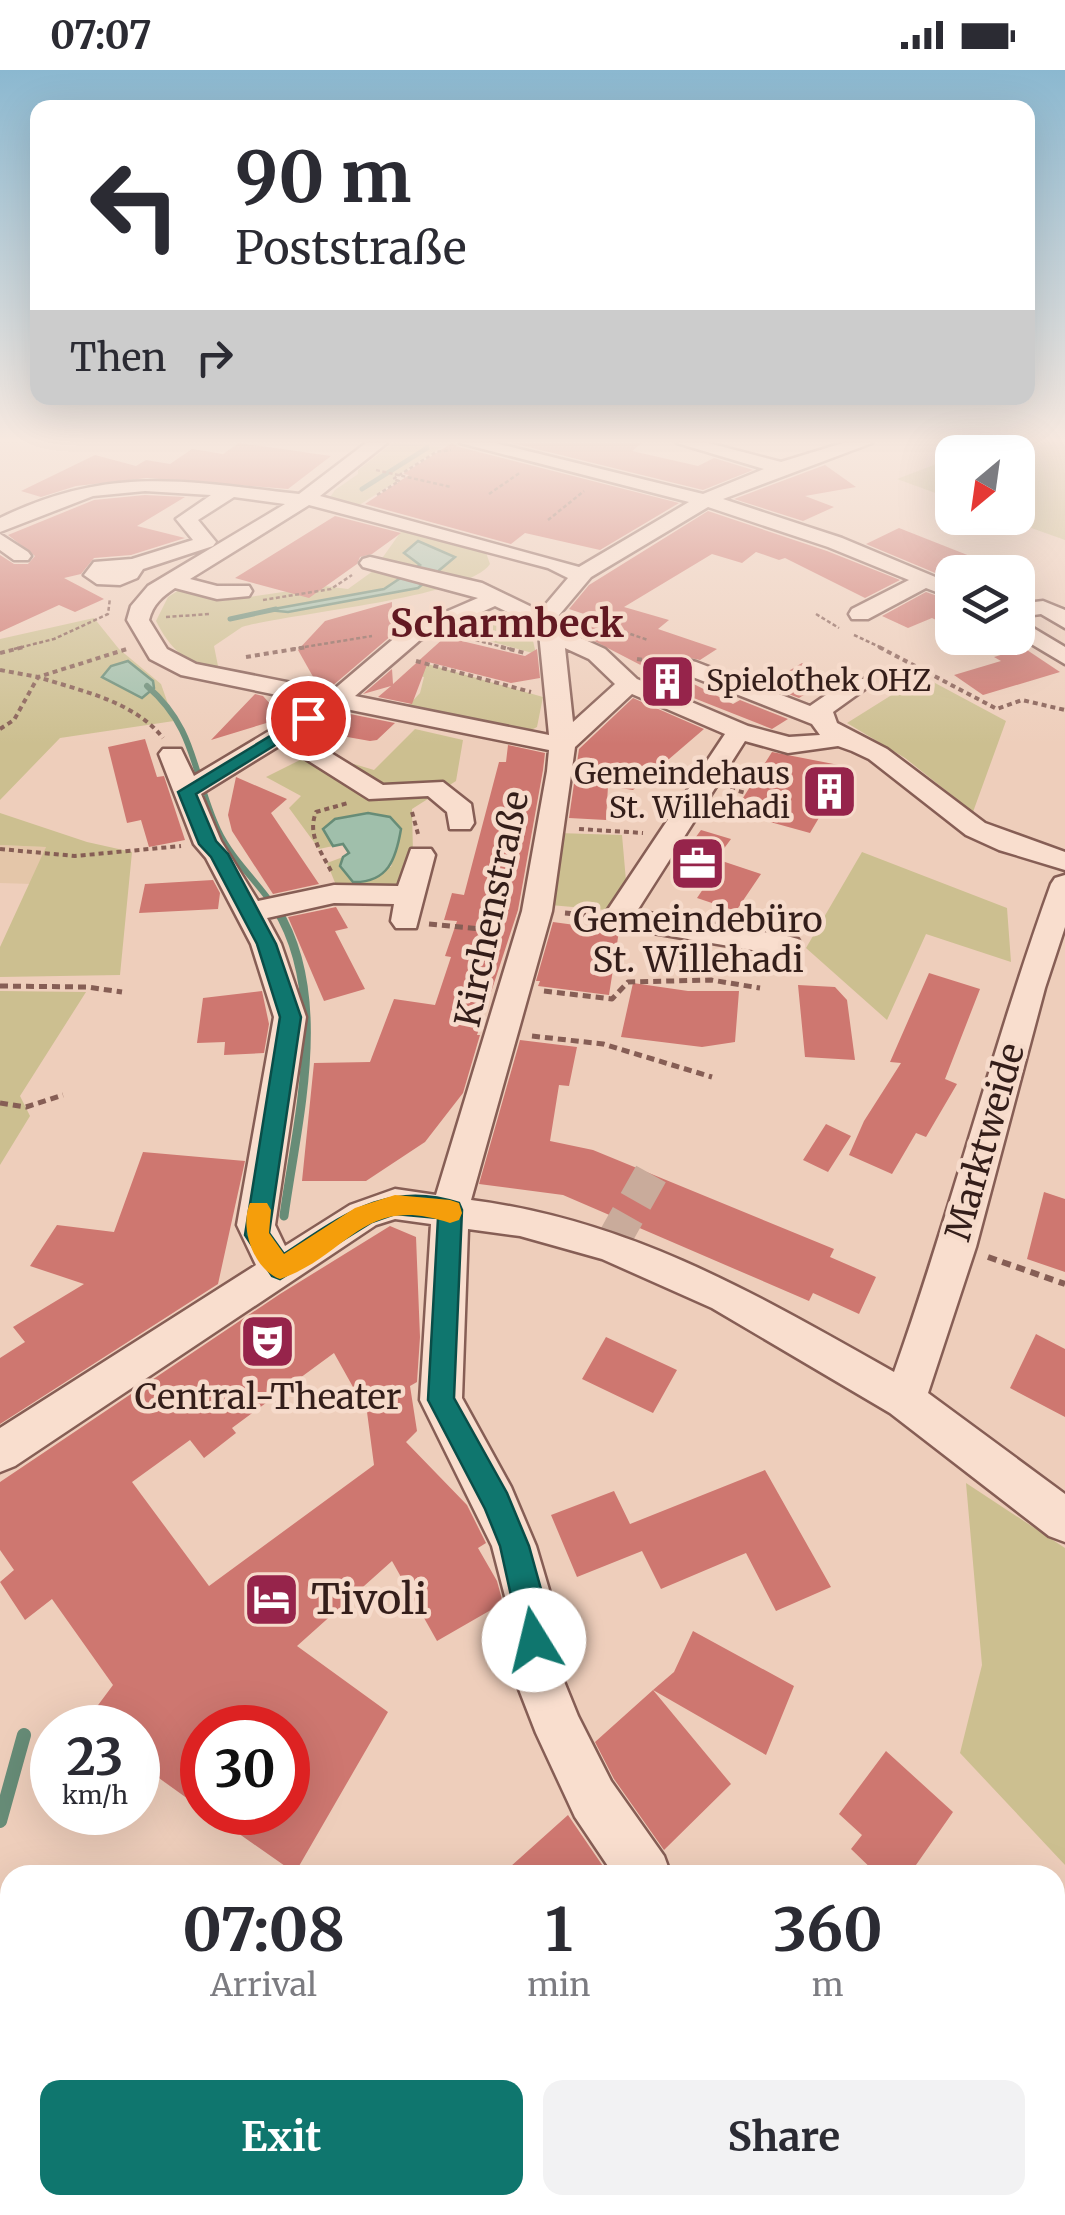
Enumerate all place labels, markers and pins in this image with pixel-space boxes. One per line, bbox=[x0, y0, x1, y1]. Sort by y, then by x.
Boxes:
building icon: Spielothek OHZ bbox=[637, 651, 697, 711]
place label: Spielothek OHZ bbox=[706, 661, 931, 699]
pin bbox=[266, 676, 351, 761]
place label: Gemeindehaus St. Willehadi bbox=[574, 754, 790, 826]
building icon: Gemeindehaus St. Willehadi bbox=[799, 761, 859, 821]
office icon: Gemeindebüro St. Willehadi bbox=[668, 834, 728, 894]
place label: Gemeindebüro St. Willehadi bbox=[573, 898, 823, 982]
theatre icon: Central-Theater bbox=[238, 1311, 298, 1371]
place label: Central-Theater bbox=[135, 1375, 401, 1419]
hotel icon: Tivoli bbox=[242, 1569, 302, 1629]
place label: Tivoli bbox=[311, 1573, 428, 1625]

